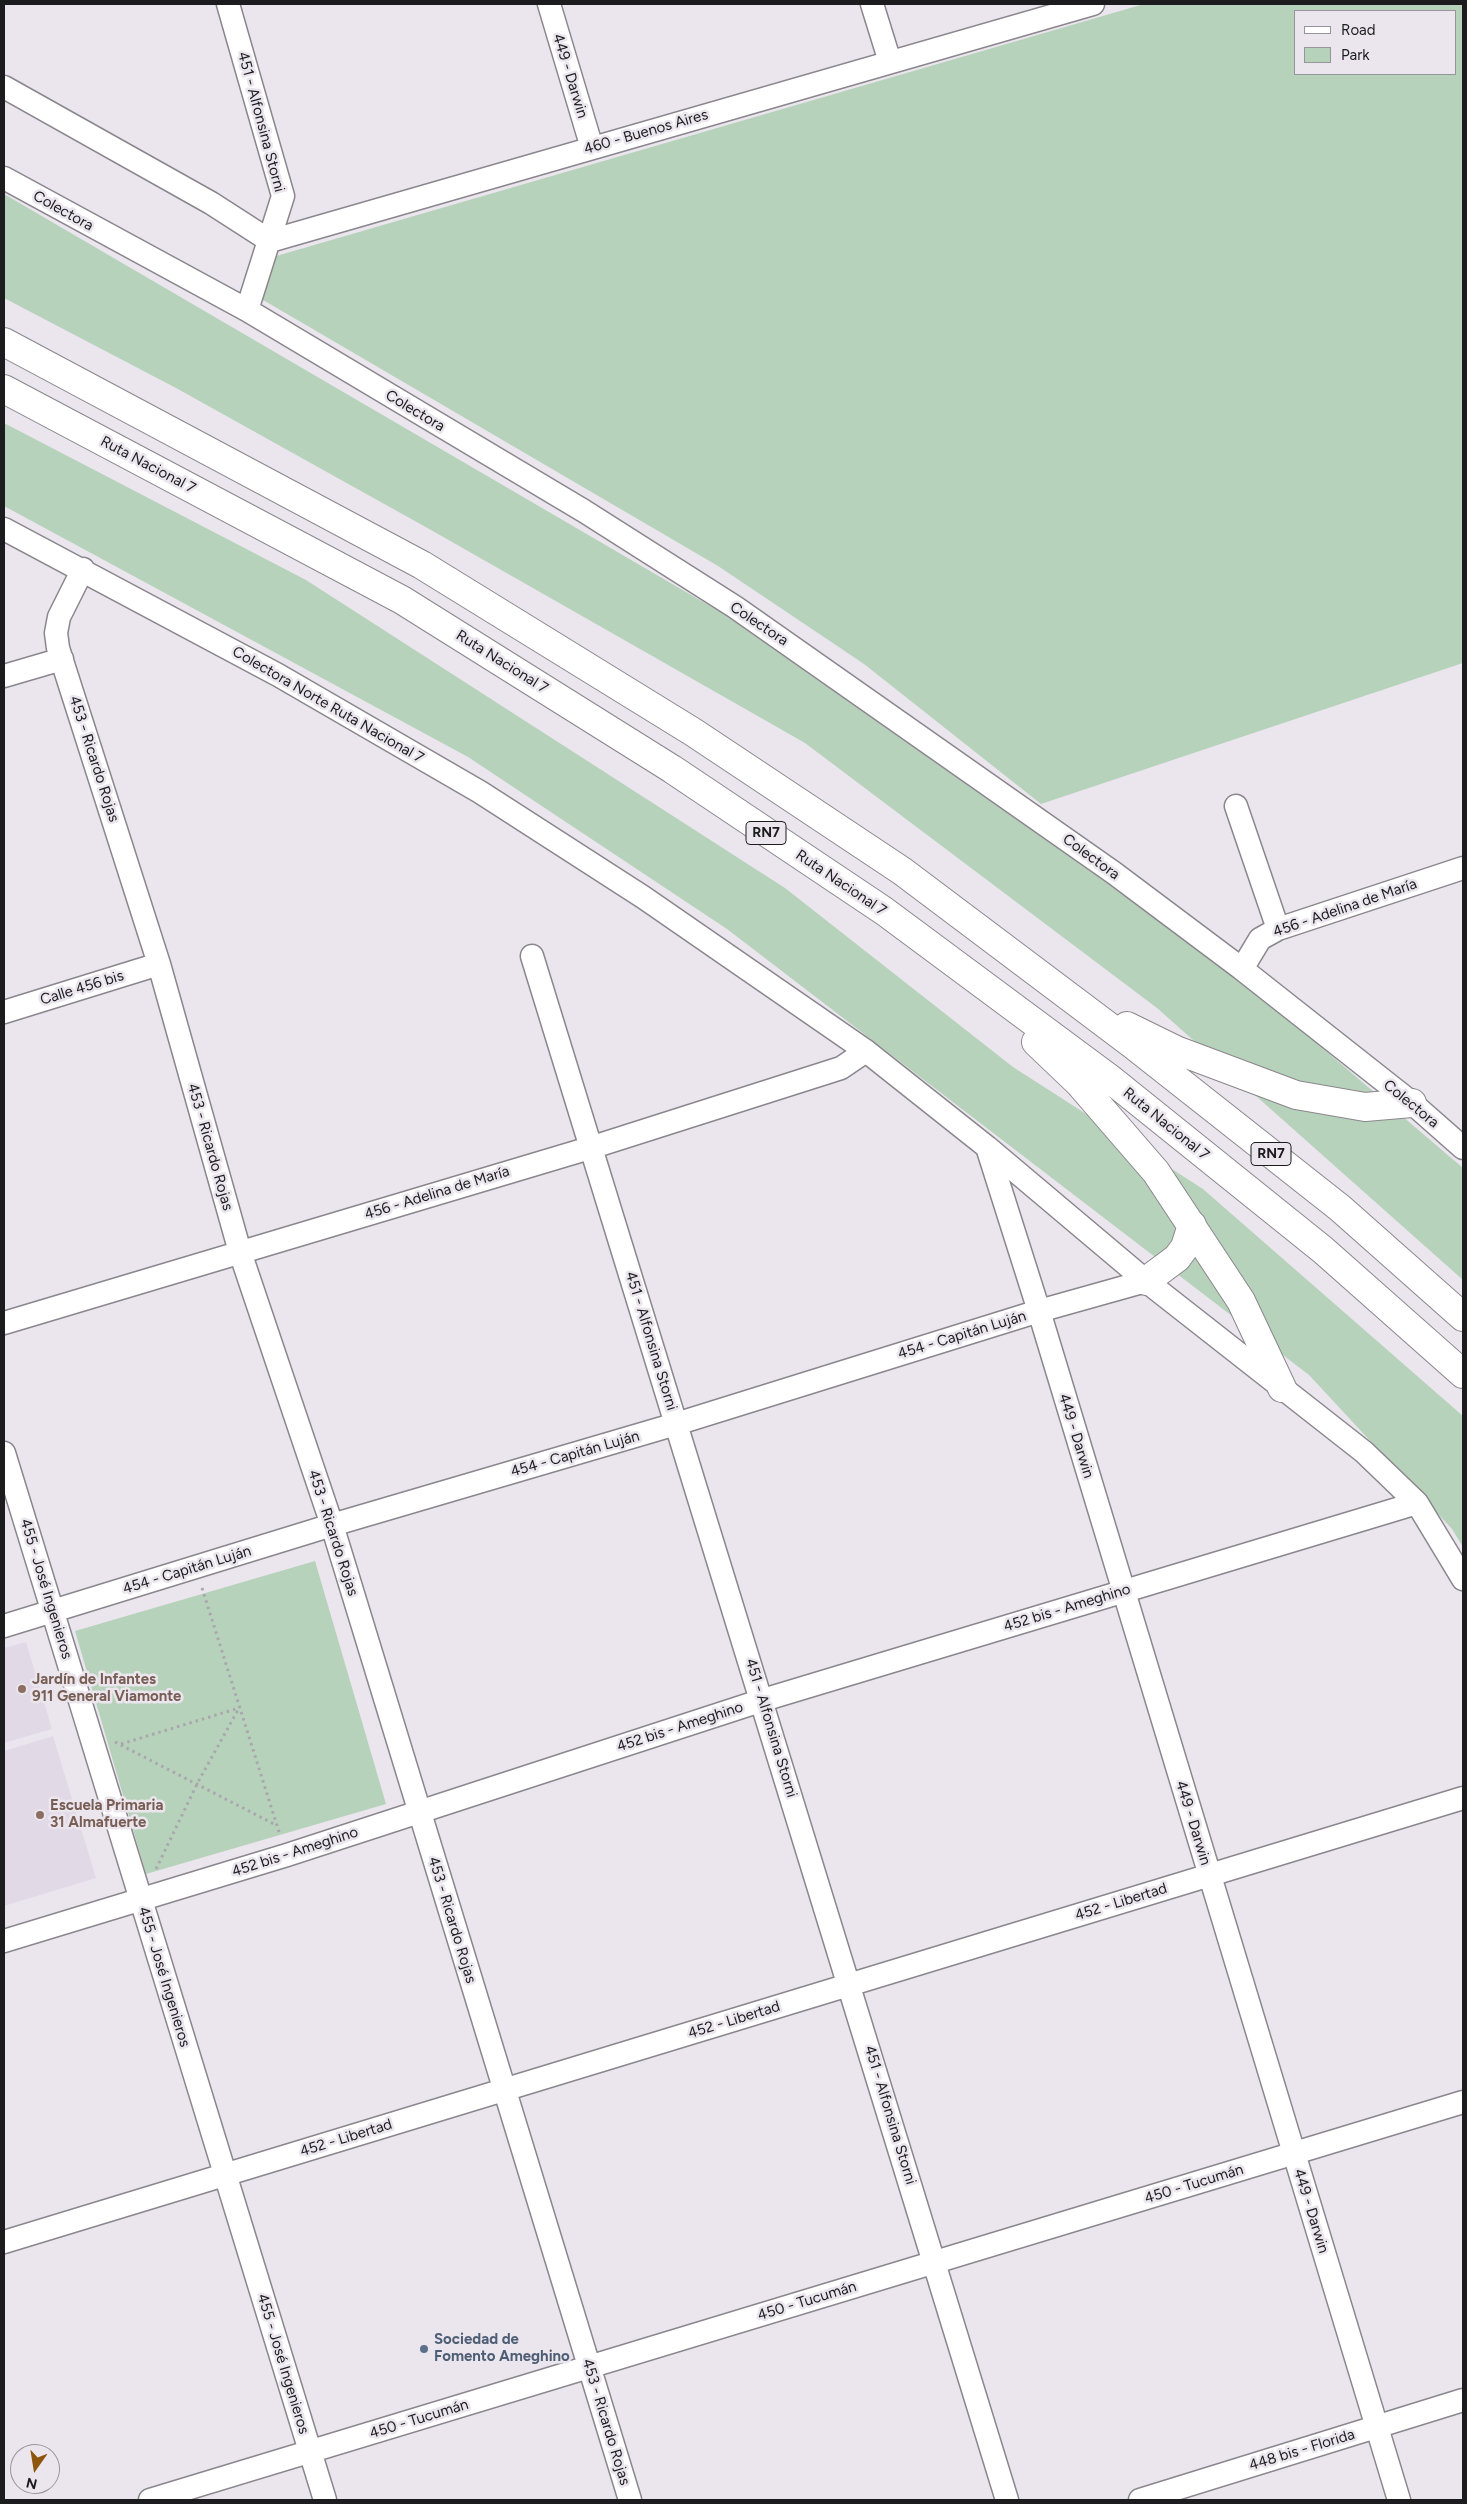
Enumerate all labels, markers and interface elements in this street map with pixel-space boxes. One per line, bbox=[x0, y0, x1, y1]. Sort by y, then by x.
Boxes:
legend bbox=[1294, 10, 1457, 75]
text: Road bbox=[1341, 21, 1376, 39]
street label: 449 - Darwin bbox=[549, 32, 591, 120]
text: Park bbox=[1341, 46, 1370, 64]
street label: 451 - Alfonsina Storni bbox=[234, 50, 288, 194]
street label: 460 - Buenos Aires bbox=[582, 106, 710, 158]
street label: Colectora bbox=[30, 187, 96, 235]
street label: Colectora bbox=[382, 386, 448, 436]
street label: Ruta Nacional 7 bbox=[97, 432, 199, 498]
street label: Colectora bbox=[727, 598, 791, 650]
street label: Ruta Nacional 7 bbox=[453, 626, 551, 698]
street label: Colectora Norte Ruta Nacional 7 bbox=[229, 643, 427, 767]
street label: 453 - Ricardo Rojas bbox=[65, 694, 123, 824]
road number: RN7 bbox=[746, 821, 786, 844]
street label: Colectora bbox=[1059, 830, 1123, 884]
street label: Ruta Nacional 7 bbox=[792, 846, 890, 920]
street label: 456 - Adelina de María bbox=[1271, 875, 1419, 941]
street label: Calle 456 bis bbox=[38, 967, 126, 1009]
street label: Colectora bbox=[1380, 1076, 1442, 1132]
street label: 453 - Ricardo Rojas bbox=[183, 1081, 237, 1213]
street label: Ruta Nacional 7 bbox=[1119, 1084, 1213, 1164]
road number: RN7 bbox=[1251, 1142, 1291, 1166]
street label: 456 - Adelina de María bbox=[362, 1162, 512, 1224]
street label: 451 - Alfonsina Storni bbox=[621, 1269, 681, 1413]
street label: 454 - Capitán Luján bbox=[896, 1307, 1028, 1363]
street label: 449 - Darwin bbox=[1055, 1392, 1097, 1480]
street label: 454 - Capitán Luján bbox=[508, 1427, 642, 1481]
street label: 453 - Ricardo Rojas bbox=[304, 1468, 362, 1598]
street label: 455 - José Ingenieros bbox=[16, 1517, 76, 1661]
street label: 454 - Capitán Luján bbox=[121, 1542, 253, 1598]
street label: 452 bis - Ameghino bbox=[1001, 1580, 1133, 1636]
street label: 451 - Alfonsina Storni bbox=[741, 1656, 801, 1800]
place label: Jardín de Infantes 911 General Viamonte bbox=[32, 1671, 181, 1706]
marker: Jardín de Infantes 911 General Viamonte bbox=[16, 1683, 28, 1695]
street label: 452 bis - Ameghino bbox=[615, 1698, 745, 1756]
street label: 449 - Darwin bbox=[1172, 1779, 1214, 1867]
place label: Escuela Primaria 31 Almafuerte bbox=[50, 1797, 163, 1832]
marker: Escuela Primaria 31 Almafuerte bbox=[34, 1809, 46, 1821]
street label: 452 bis - Ameghino bbox=[230, 1823, 360, 1881]
street label: 453 - Ricardo Rojas bbox=[424, 1855, 480, 1985]
street label: 452 - Libertad bbox=[1073, 1879, 1169, 1925]
street label: 455 - José Ingenieros bbox=[134, 1905, 194, 2049]
street label: 452 - Libertad bbox=[686, 1997, 782, 2043]
street label: 451 - Alfonsina Storni bbox=[860, 2043, 920, 2187]
street label: 452 - Libertad bbox=[298, 2115, 394, 2161]
street label: 450 - Tucumán bbox=[1142, 2160, 1246, 2208]
street label: 449 - Darwin bbox=[1290, 2167, 1332, 2255]
street label: 450 - Tucumán bbox=[755, 2277, 859, 2325]
street label: 455 - José Ingenieros bbox=[253, 2292, 313, 2436]
place label: Sociedad de Fomento Ameghino bbox=[434, 2331, 570, 2366]
marker: Sociedad de Fomento Ameghino bbox=[418, 2343, 430, 2355]
street label: 453 - Ricardo Rojas bbox=[578, 2357, 634, 2487]
street label: 450 - Tucumán bbox=[367, 2395, 471, 2443]
street label: 448 bis - Florida bbox=[1247, 2425, 1357, 2475]
north arrow bbox=[10, 2444, 60, 2494]
text: N bbox=[25, 2474, 39, 2493]

